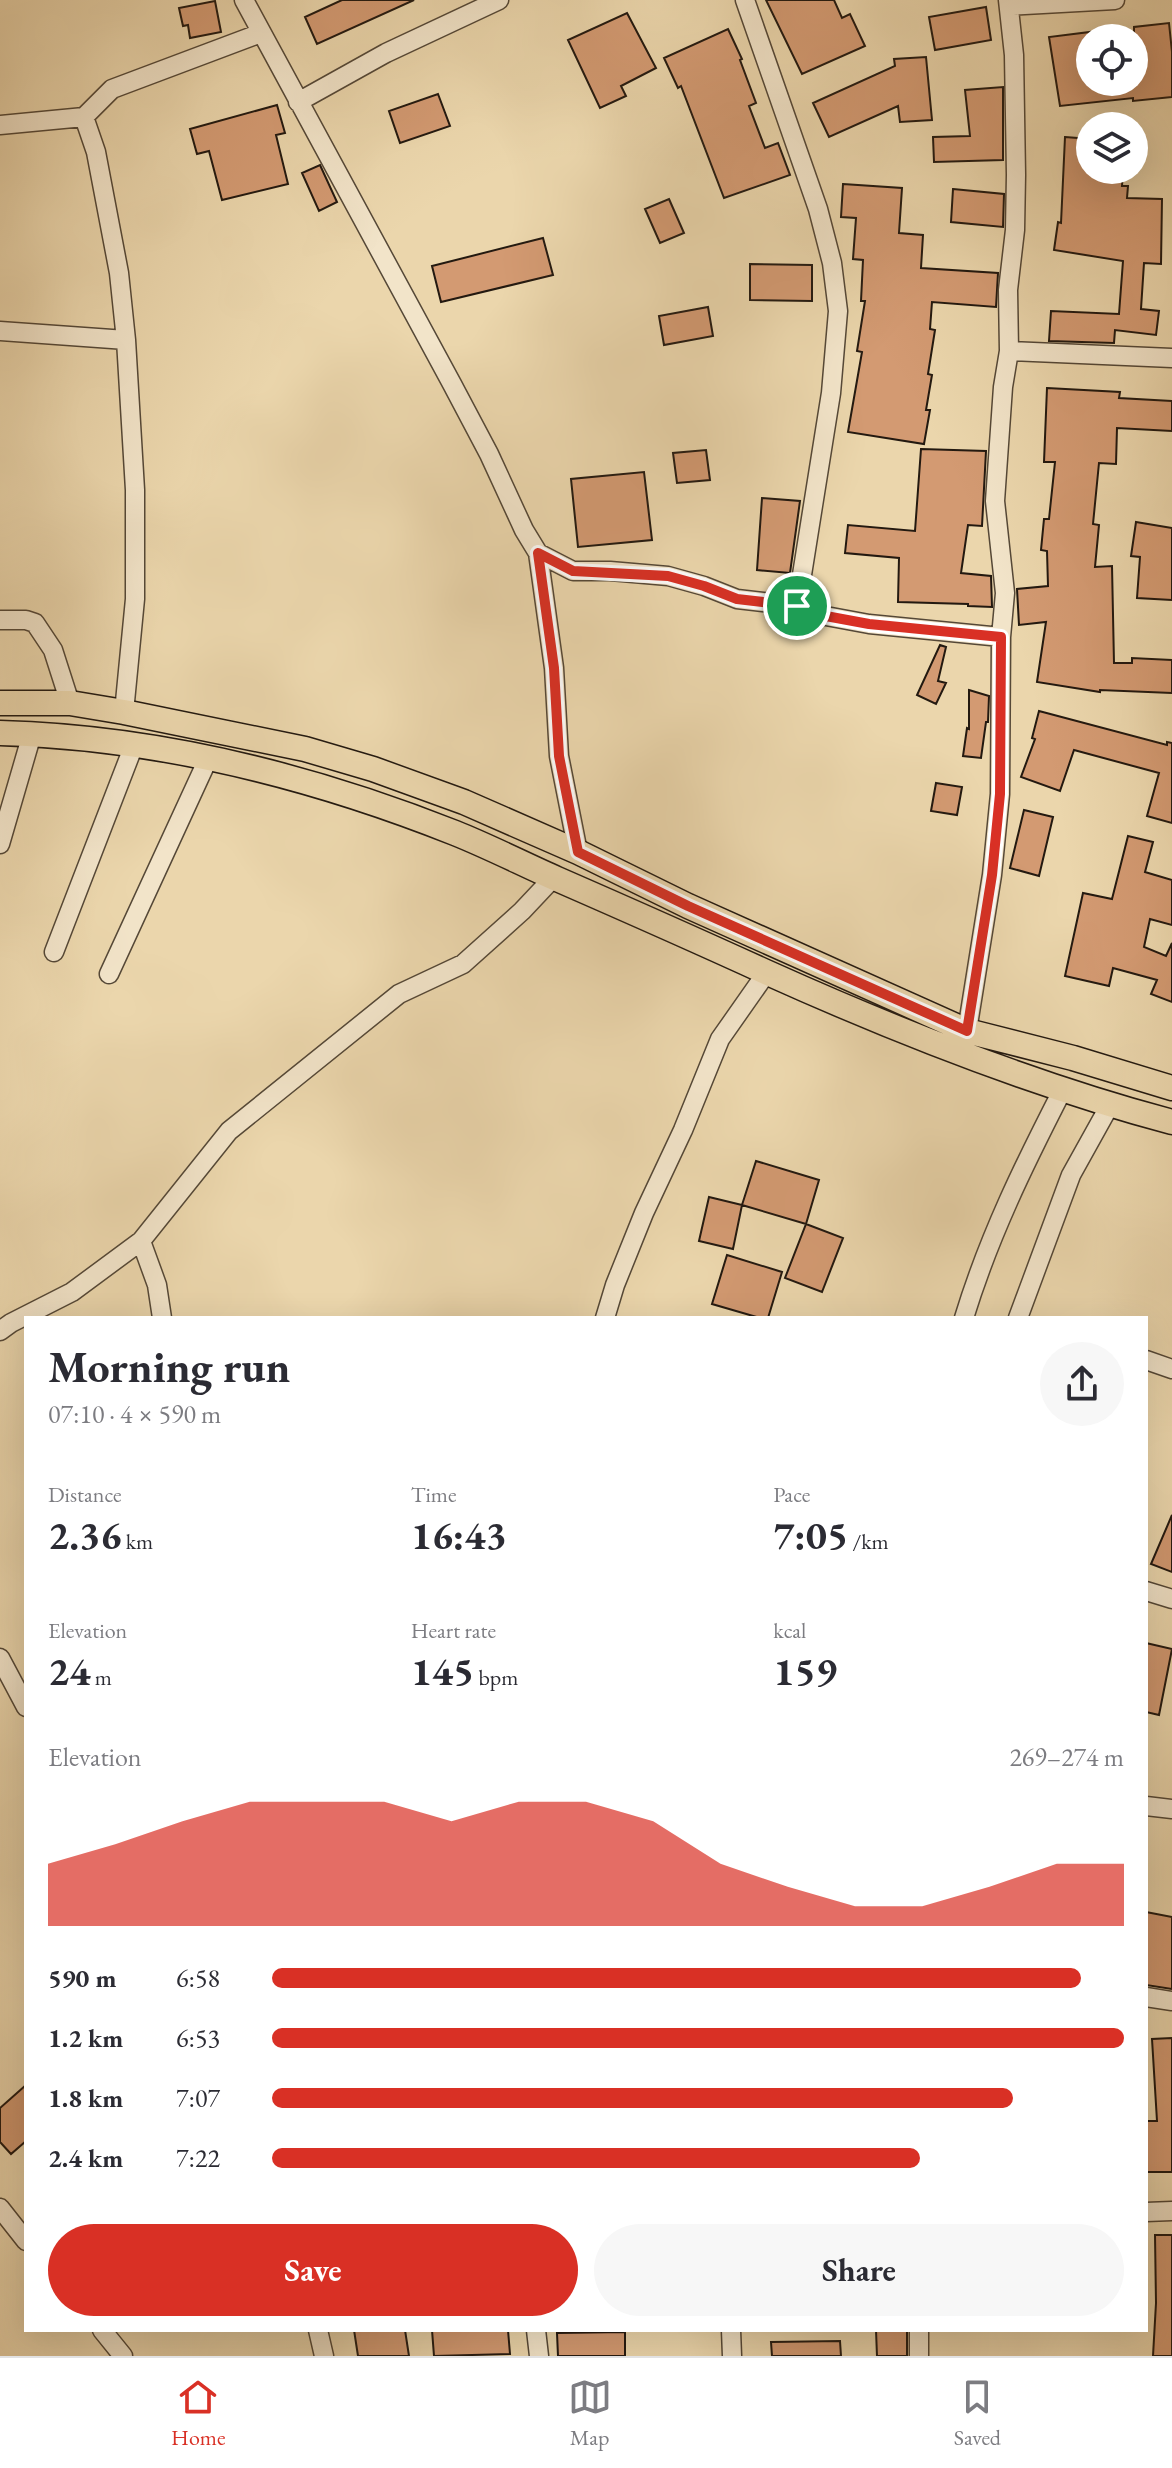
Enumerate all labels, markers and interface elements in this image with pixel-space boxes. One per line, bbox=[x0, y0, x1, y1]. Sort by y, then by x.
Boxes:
map controls bbox=[1076, 24, 1148, 184]
button: locate bbox=[1076, 24, 1148, 96]
button: layers bbox=[1076, 112, 1148, 184]
pin bbox=[763, 572, 831, 640]
icon: arrive bbox=[775, 584, 819, 628]
text: Morning run bbox=[48, 1338, 290, 1395]
button: share bbox=[1040, 1342, 1124, 1426]
text: 07:10 · 4 × 590 m bbox=[48, 1397, 221, 1431]
text: Distance bbox=[48, 1480, 121, 1509]
text: Time bbox=[411, 1480, 456, 1509]
text: Pace bbox=[773, 1480, 810, 1509]
text: 2.36 bbox=[48, 1509, 121, 1561]
text: 16:43 bbox=[411, 1509, 507, 1561]
text: 7:05 bbox=[773, 1509, 848, 1561]
text: km bbox=[121, 1527, 153, 1556]
text: /km bbox=[848, 1527, 889, 1556]
text: Elevation bbox=[48, 1616, 127, 1645]
text: Heart rate bbox=[411, 1616, 496, 1645]
text: kcal bbox=[773, 1616, 806, 1645]
text: 24 bbox=[48, 1645, 90, 1697]
text: 145 bbox=[411, 1645, 474, 1697]
text: 159 bbox=[773, 1645, 837, 1697]
text: m bbox=[90, 1663, 112, 1692]
text: bpm bbox=[474, 1663, 518, 1692]
text: Elevation bbox=[48, 1740, 142, 1774]
text: 269–274 m bbox=[1009, 1740, 1124, 1774]
text: 590 m bbox=[48, 1961, 116, 1995]
text: 6:58 bbox=[176, 1961, 220, 1995]
text: 1.2 km bbox=[48, 2021, 123, 2055]
text: 6:53 bbox=[176, 2021, 220, 2055]
text: 1.8 km bbox=[48, 2081, 123, 2115]
text: 7:07 bbox=[176, 2081, 220, 2115]
text: 2.4 km bbox=[48, 2141, 123, 2175]
text: 7:22 bbox=[176, 2141, 220, 2175]
button: Save bbox=[48, 2224, 578, 2316]
button: Share bbox=[594, 2224, 1124, 2316]
tab: Home bbox=[171, 2375, 225, 2452]
tab: Map bbox=[568, 2375, 612, 2452]
tab: Saved bbox=[954, 2375, 1001, 2452]

